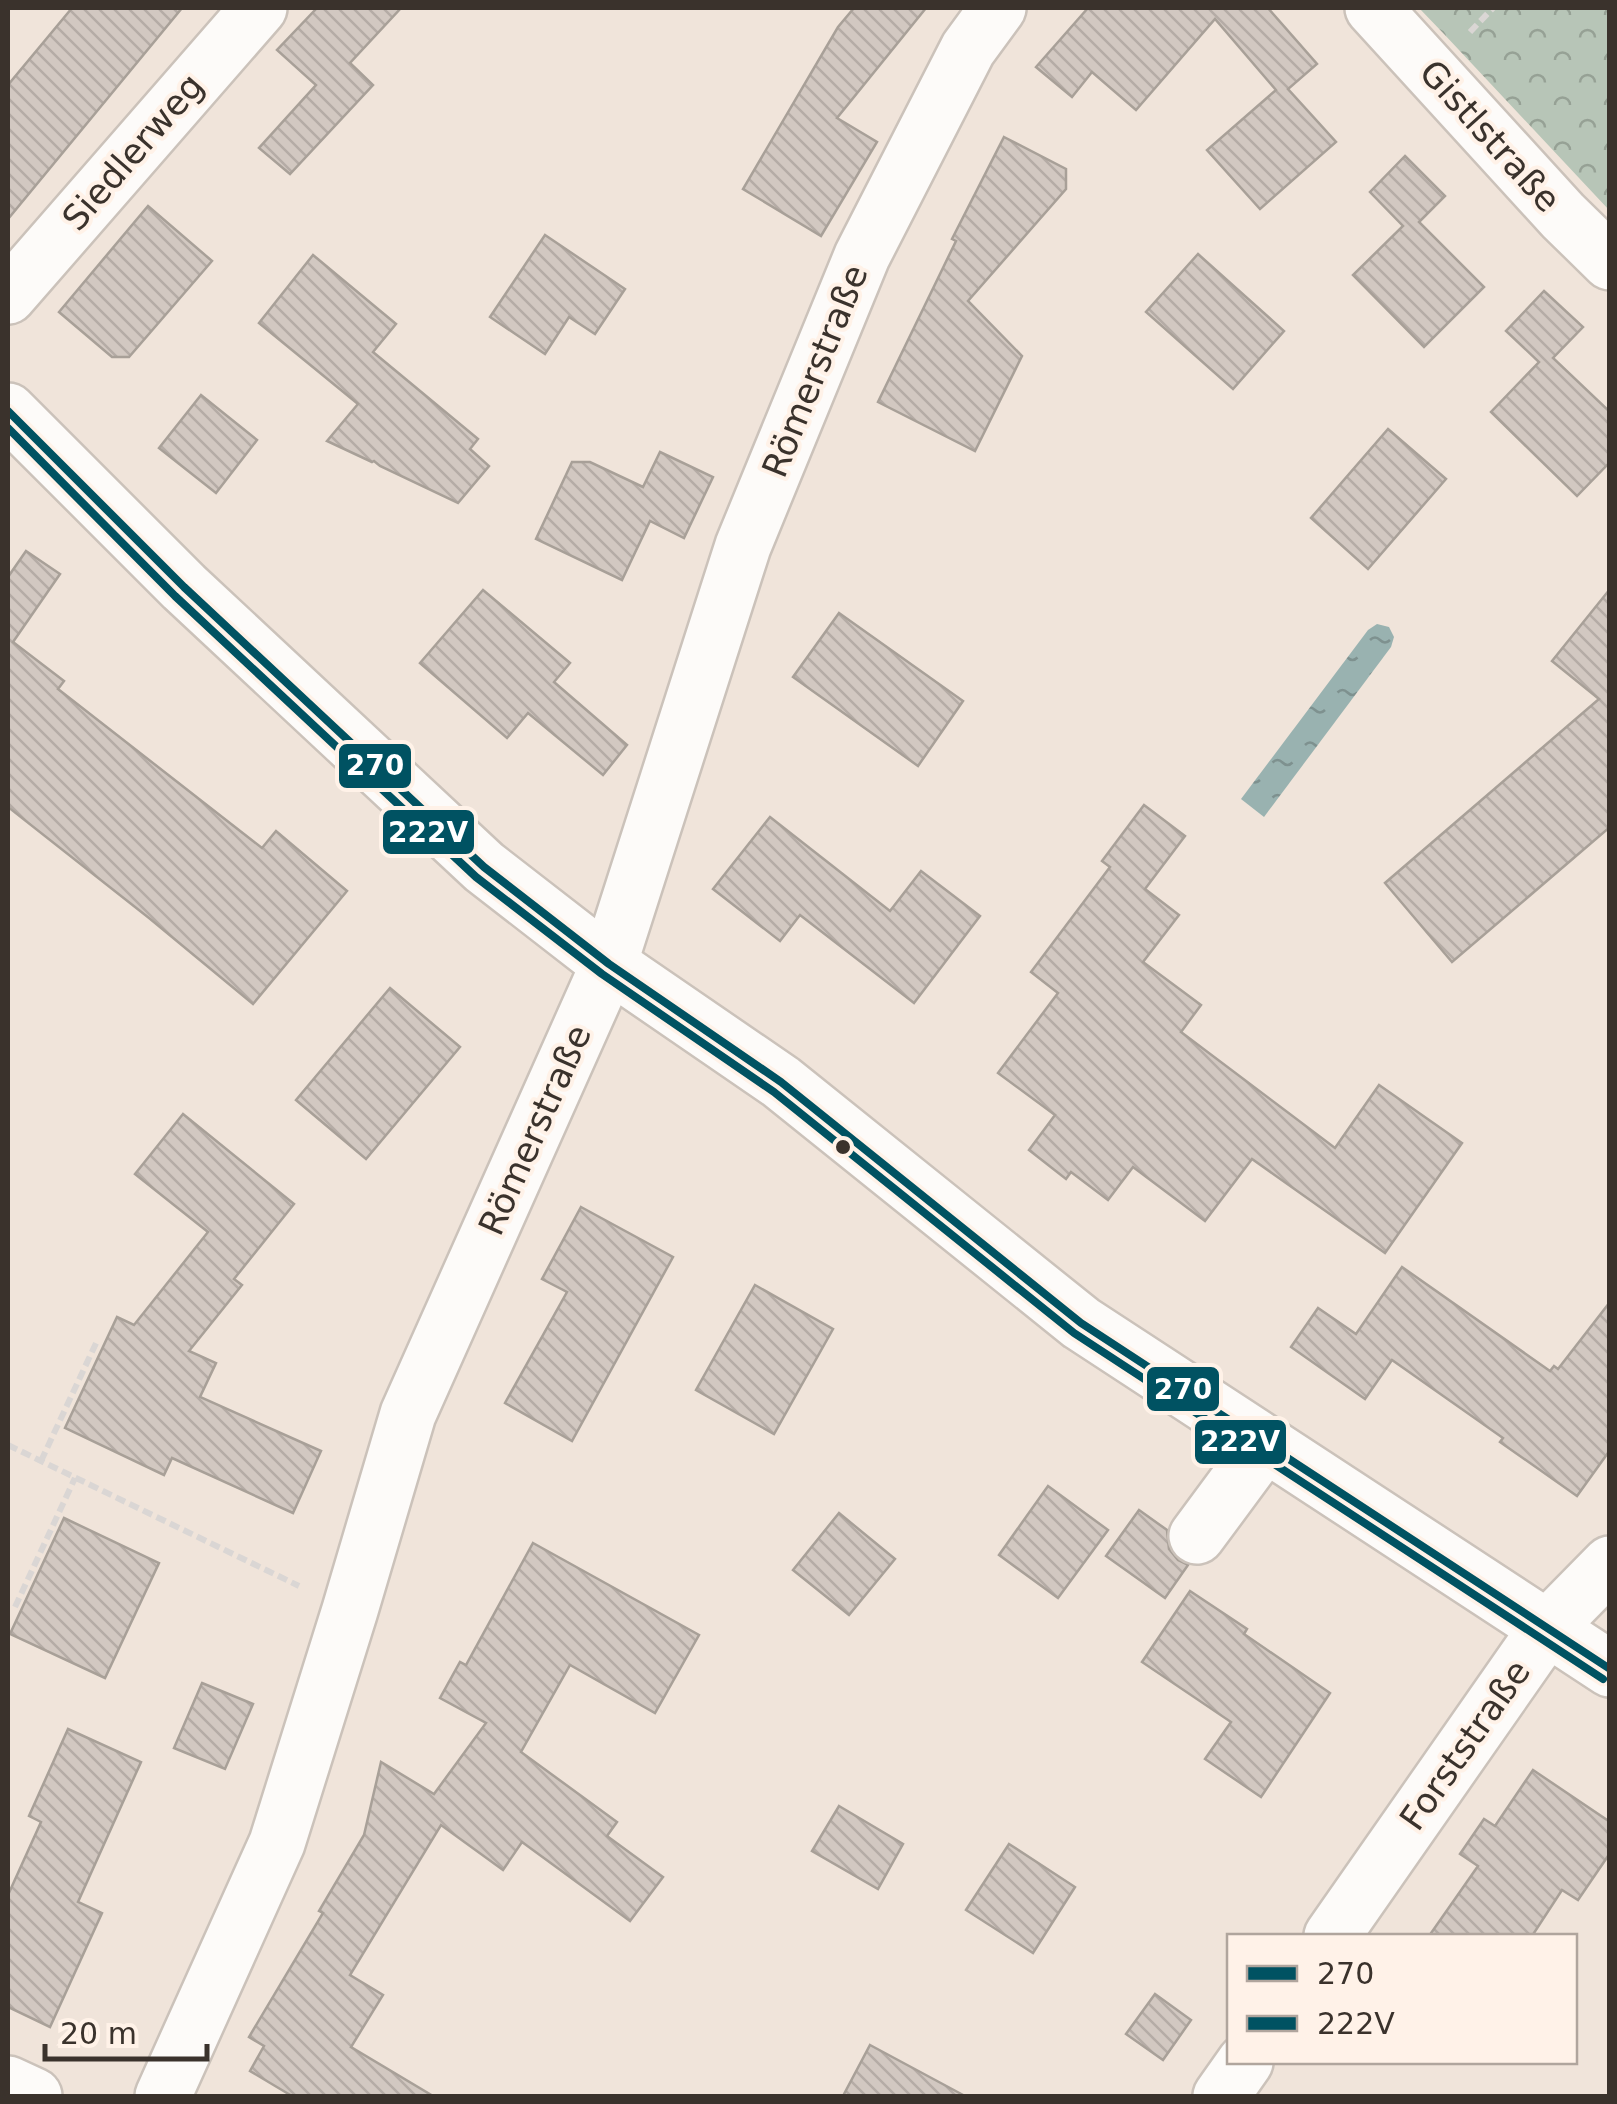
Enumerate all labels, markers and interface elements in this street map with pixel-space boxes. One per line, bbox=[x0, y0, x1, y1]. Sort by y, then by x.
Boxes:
street label: Gistlstraße bbox=[1412, 52, 1568, 220]
street label: Siedlerweg bbox=[54, 66, 212, 238]
street label: Römerstraße bbox=[754, 259, 876, 483]
line badge: 270 bbox=[337, 742, 413, 790]
text: 270 bbox=[346, 749, 404, 782]
line badge: 222V bbox=[381, 808, 476, 856]
text: 222V bbox=[388, 816, 468, 849]
street label: Römerstraße bbox=[471, 1019, 599, 1241]
unlabelled marker bbox=[833, 1137, 853, 1157]
line badge: 270 bbox=[1145, 1365, 1221, 1413]
text: 270 bbox=[1154, 1373, 1212, 1406]
line badge: 222V bbox=[1193, 1418, 1288, 1466]
text: 222V bbox=[1200, 1425, 1280, 1458]
street label: Forststraße bbox=[1392, 1652, 1538, 1838]
legend bbox=[1227, 1934, 1577, 2064]
text: 270 bbox=[1317, 1956, 1374, 1991]
scale bar bbox=[45, 1999, 208, 2061]
text: 222V bbox=[1317, 2006, 1395, 2041]
text: 20 m bbox=[60, 2016, 137, 2051]

